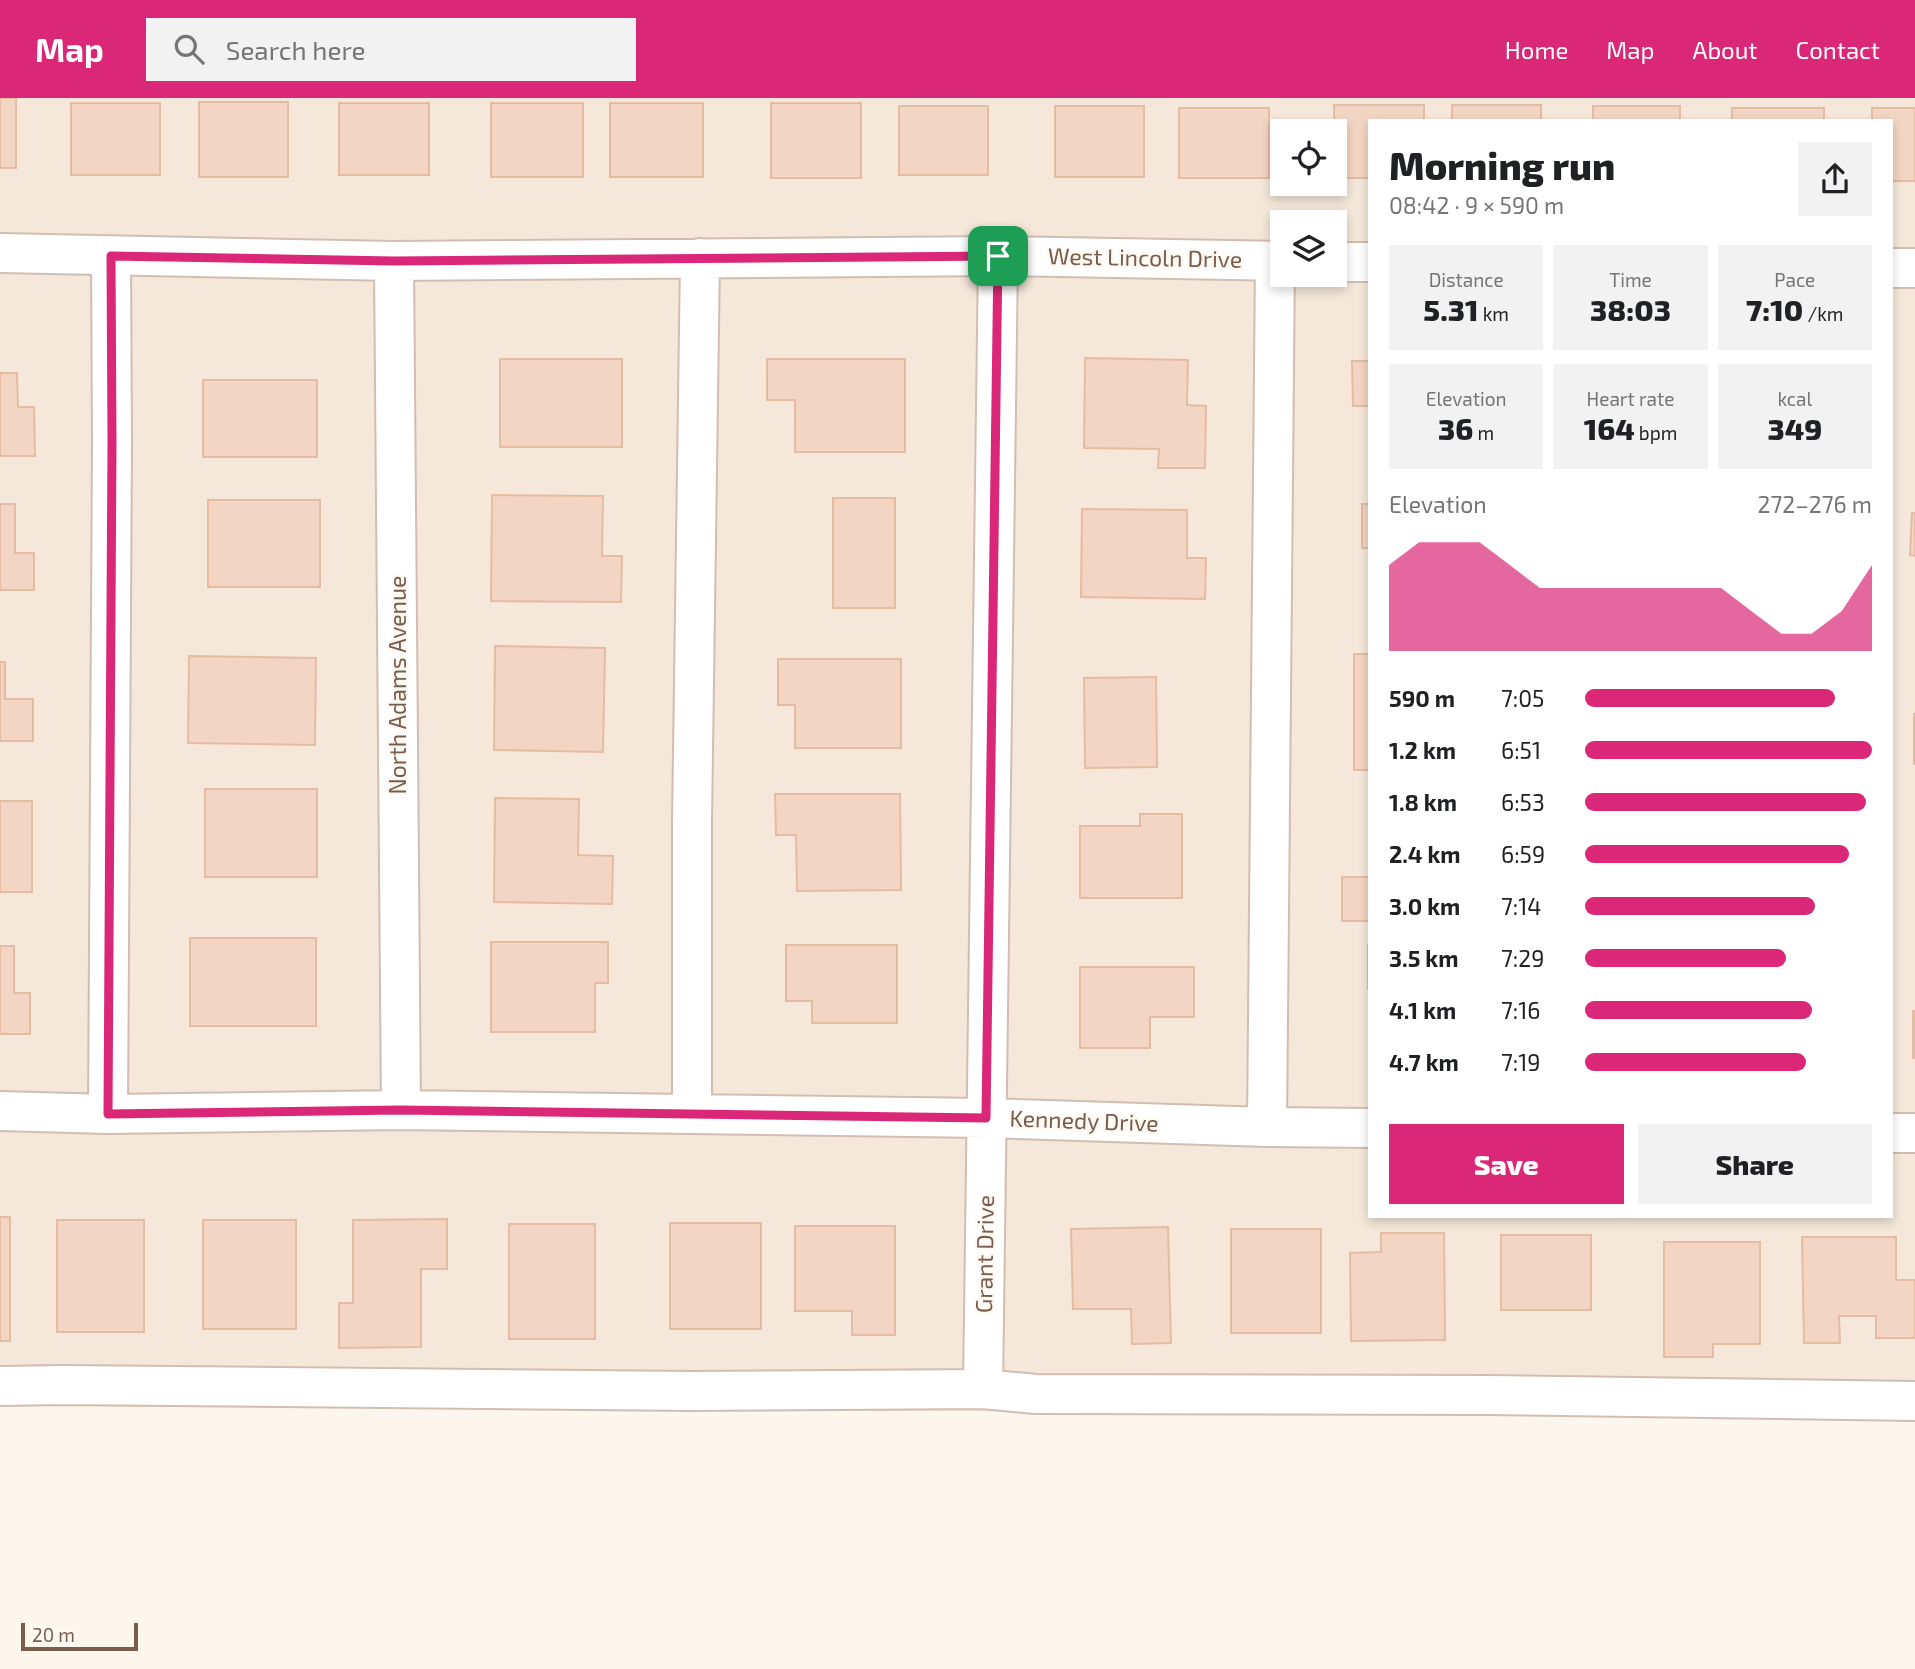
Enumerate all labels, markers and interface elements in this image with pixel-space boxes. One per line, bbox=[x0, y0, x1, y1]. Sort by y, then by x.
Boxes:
search box bbox=[146, 18, 636, 81]
text: Map bbox=[35, 29, 104, 69]
icon: search bbox=[170, 30, 208, 68]
text: Search here bbox=[226, 34, 365, 65]
text: Home bbox=[1505, 35, 1568, 64]
text: Map bbox=[1606, 35, 1654, 64]
text: About bbox=[1692, 35, 1758, 64]
text: Contact bbox=[1796, 35, 1880, 64]
map controls bbox=[1270, 119, 1347, 287]
button: locate bbox=[1270, 119, 1347, 196]
text: Morning run bbox=[1389, 142, 1615, 188]
button: share bbox=[1798, 142, 1872, 216]
text: 08:42 · 9 × 590 m bbox=[1389, 191, 1564, 219]
button: layers bbox=[1270, 210, 1347, 287]
pin bbox=[968, 226, 1028, 286]
icon: arrive bbox=[979, 237, 1017, 275]
street label: West Lincoln Drive bbox=[1048, 241, 1242, 273]
text: Distance bbox=[1429, 268, 1504, 291]
text: Time bbox=[1609, 268, 1652, 291]
text: Pace bbox=[1774, 268, 1815, 291]
text: 5.31 bbox=[1423, 291, 1478, 327]
text: 38:03 bbox=[1590, 291, 1671, 327]
text: 7:10 bbox=[1746, 291, 1803, 327]
text: km bbox=[1478, 302, 1509, 325]
text: /km bbox=[1803, 302, 1844, 325]
text: Elevation bbox=[1426, 387, 1506, 410]
text: Heart rate bbox=[1587, 387, 1674, 410]
text: kcal bbox=[1777, 387, 1812, 410]
text: 36 bbox=[1438, 410, 1473, 446]
text: 164 bbox=[1584, 410, 1635, 446]
text: 349 bbox=[1767, 410, 1822, 446]
text: m bbox=[1473, 421, 1494, 444]
text: bpm bbox=[1635, 421, 1677, 444]
text: Elevation bbox=[1389, 490, 1487, 518]
text: 272–276 m bbox=[1758, 490, 1872, 518]
street label: North Adams Avenue bbox=[383, 576, 411, 794]
text: 590 m bbox=[1389, 684, 1455, 712]
text: 7:05 bbox=[1501, 684, 1544, 712]
text: 1.2 km bbox=[1389, 736, 1456, 764]
text: 6:51 bbox=[1501, 736, 1541, 764]
text: 1.8 km bbox=[1389, 788, 1457, 816]
text: 6:53 bbox=[1501, 788, 1545, 816]
text: 2.4 km bbox=[1389, 840, 1461, 868]
text: 6:59 bbox=[1501, 840, 1545, 868]
text: 3.0 km bbox=[1389, 892, 1460, 920]
text: 7:14 bbox=[1501, 892, 1542, 920]
text: 3.5 km bbox=[1389, 944, 1458, 972]
text: 7:29 bbox=[1501, 944, 1544, 972]
text: 4.1 km bbox=[1389, 996, 1456, 1024]
text: 7:16 bbox=[1501, 996, 1541, 1024]
text: 4.7 km bbox=[1389, 1048, 1459, 1076]
text: 7:19 bbox=[1501, 1048, 1541, 1076]
street label: Kennedy Drive bbox=[1009, 1103, 1159, 1137]
button: Save bbox=[1389, 1124, 1624, 1204]
button: Share bbox=[1638, 1124, 1872, 1204]
street label: Grant Drive bbox=[969, 1195, 999, 1313]
scale bar bbox=[21, 1620, 138, 1652]
text: 20 m bbox=[32, 1623, 75, 1646]

